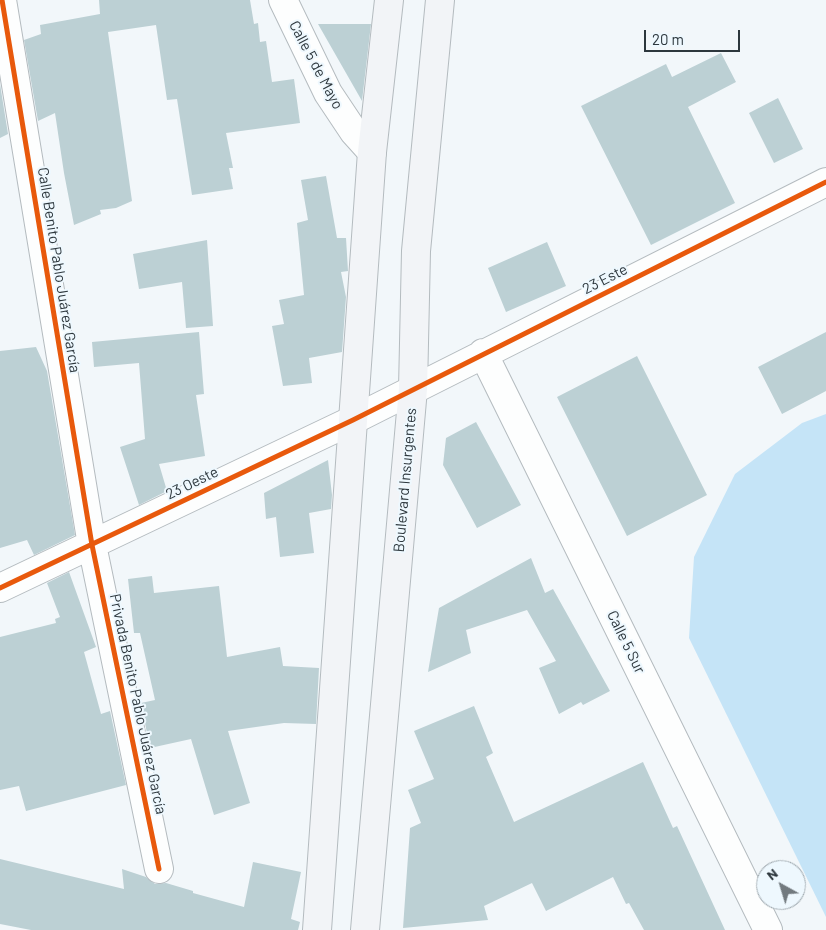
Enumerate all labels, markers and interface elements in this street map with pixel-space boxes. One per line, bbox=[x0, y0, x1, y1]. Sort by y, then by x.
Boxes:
street label: Calle 5 de Mayo bbox=[285, 18, 347, 112]
scale bar bbox=[646, 20, 742, 52]
text: 20 m bbox=[652, 30, 684, 48]
street label: Calle Benito Pablo Juárez García bbox=[34, 166, 84, 374]
street label: 23 Este bbox=[579, 260, 631, 298]
street label: Boulevard Insurgentes bbox=[390, 407, 420, 553]
street label: 23 Oeste bbox=[163, 463, 221, 503]
street label: Privada Benito Pablo Juárez García bbox=[106, 592, 170, 816]
street label: Calle 5 Sur bbox=[603, 608, 649, 676]
north arrow bbox=[756, 860, 806, 910]
text: N bbox=[763, 864, 781, 883]

